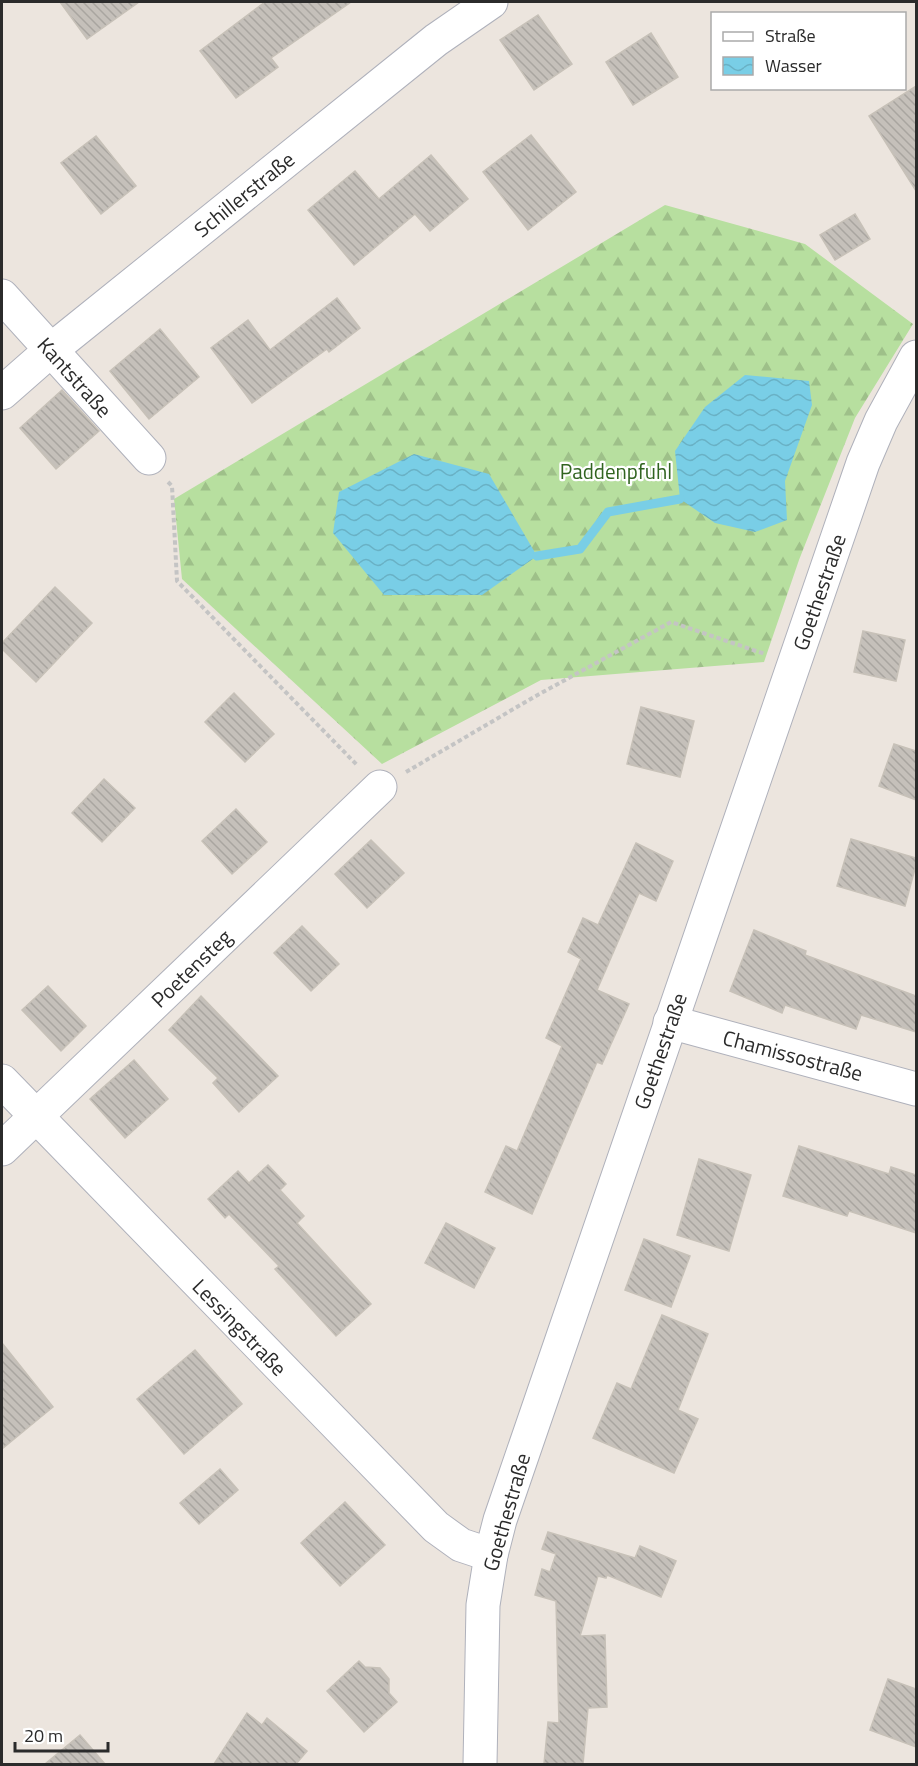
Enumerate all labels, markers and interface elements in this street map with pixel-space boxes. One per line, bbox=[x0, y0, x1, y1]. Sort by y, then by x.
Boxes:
legend bbox=[711, 12, 906, 90]
text: Straße bbox=[765, 22, 816, 49]
text: Wasser bbox=[765, 52, 822, 79]
street label: Schillerstraße bbox=[187, 143, 301, 245]
street label: Kantstraße bbox=[30, 330, 120, 424]
park label: Paddenpfuhl bbox=[560, 455, 672, 487]
street label: Goethestraße bbox=[784, 529, 854, 655]
street label: Poetensteg bbox=[143, 921, 239, 1015]
street label: Goethestraße bbox=[625, 988, 695, 1114]
street label: Chamissostraße bbox=[720, 1021, 866, 1089]
street label: Lessingstraße bbox=[185, 1271, 295, 1383]
street label: Goethestraße bbox=[474, 1449, 538, 1575]
scale bar bbox=[15, 1715, 108, 1753]
text: 20 m bbox=[24, 1722, 63, 1749]

